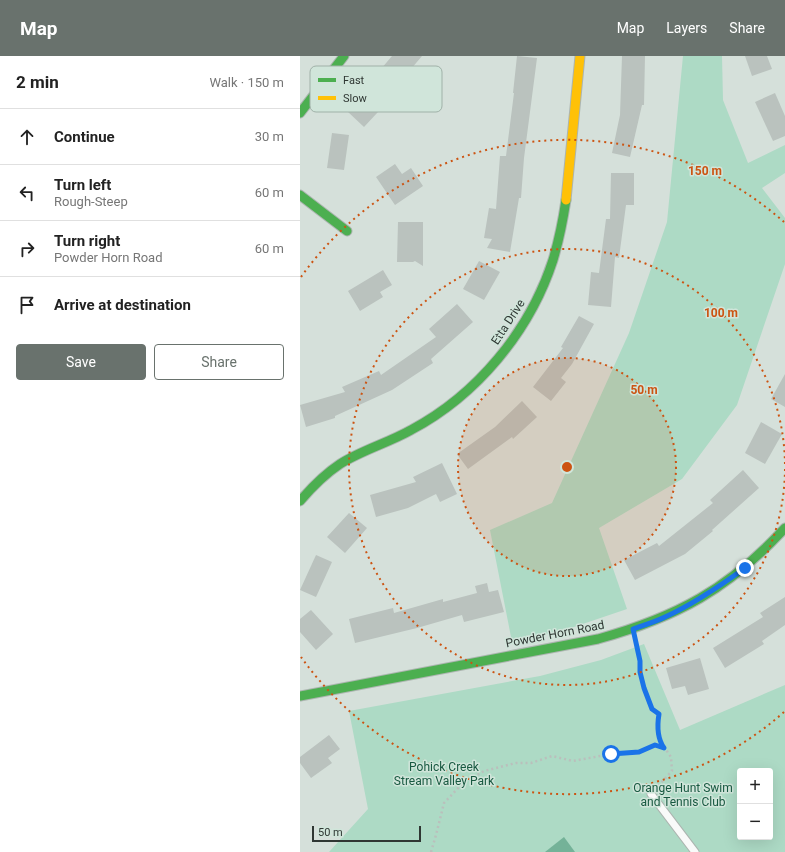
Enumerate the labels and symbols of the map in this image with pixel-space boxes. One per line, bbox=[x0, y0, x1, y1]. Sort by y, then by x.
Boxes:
legend bbox=[310, 66, 442, 112]
text: Fast bbox=[343, 74, 365, 87]
text: Slow bbox=[343, 92, 367, 105]
text: 150 m bbox=[688, 164, 722, 178]
street label: Etta Drive bbox=[488, 297, 528, 347]
text: 100 m bbox=[704, 306, 738, 320]
text: 50 m bbox=[630, 383, 658, 397]
centre of rings bbox=[560, 460, 574, 474]
route end bbox=[736, 559, 754, 577]
street label: Powder Horn Road bbox=[505, 618, 605, 650]
route start bbox=[602, 745, 620, 763]
park label: Pohick Creek Stream Valley Park bbox=[394, 760, 495, 788]
park label: Orange Hunt Swim and Tennis Club bbox=[633, 781, 733, 809]
scale bar bbox=[312, 824, 421, 843]

